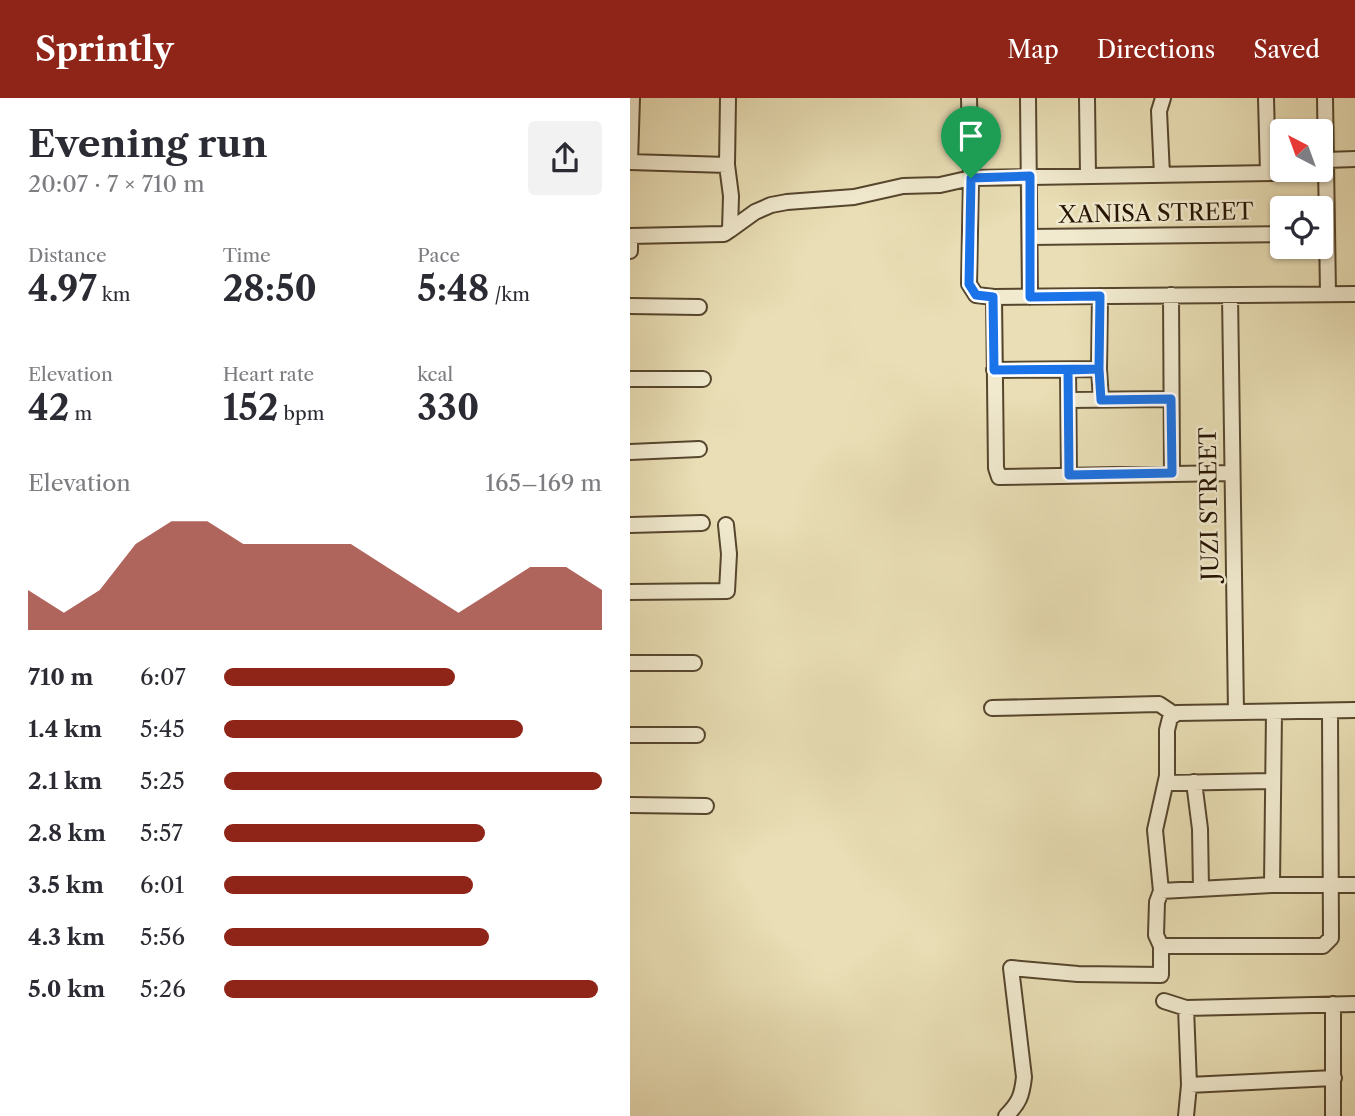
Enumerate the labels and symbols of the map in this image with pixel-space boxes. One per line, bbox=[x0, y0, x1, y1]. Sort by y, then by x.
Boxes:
pin bbox=[941, 106, 1001, 178]
north arrow bbox=[1270, 119, 1334, 182]
street label: XANISA STREET bbox=[1057, 197, 1255, 229]
street label: JUZI STREET bbox=[1194, 426, 1224, 584]

